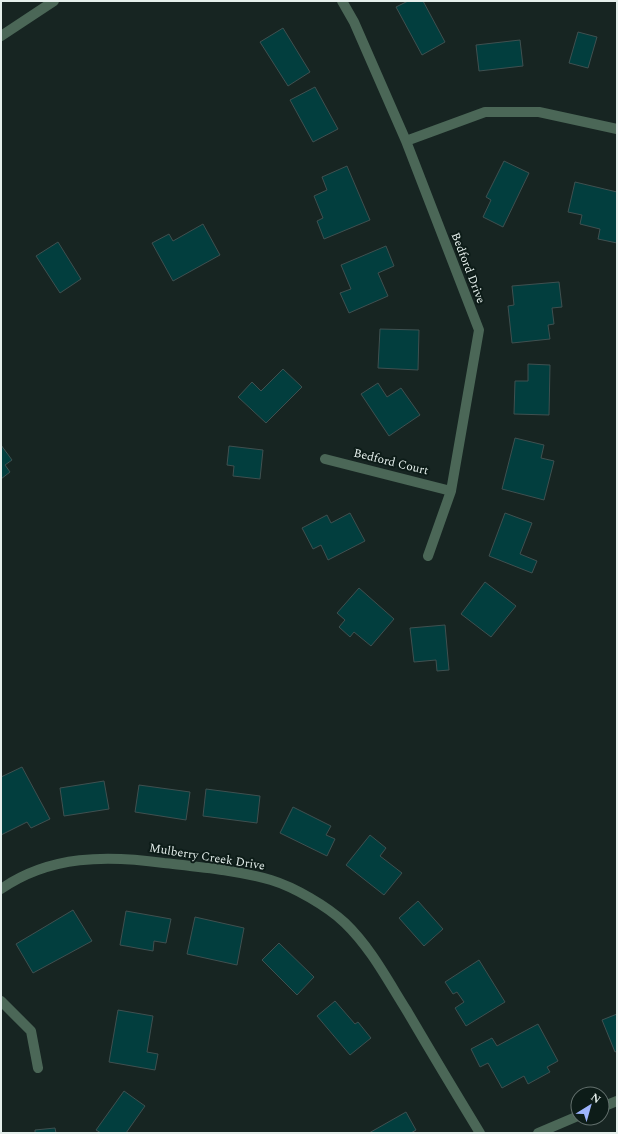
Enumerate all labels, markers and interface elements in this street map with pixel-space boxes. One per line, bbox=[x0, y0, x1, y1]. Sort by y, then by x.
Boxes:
street label: Bedford Drive bbox=[446, 230, 490, 307]
street label: Bedford Court bbox=[352, 444, 430, 480]
street label: Mulberry Creek Drive bbox=[148, 838, 266, 876]
north arrow bbox=[570, 1086, 610, 1126]
text: N bbox=[587, 1089, 604, 1108]

